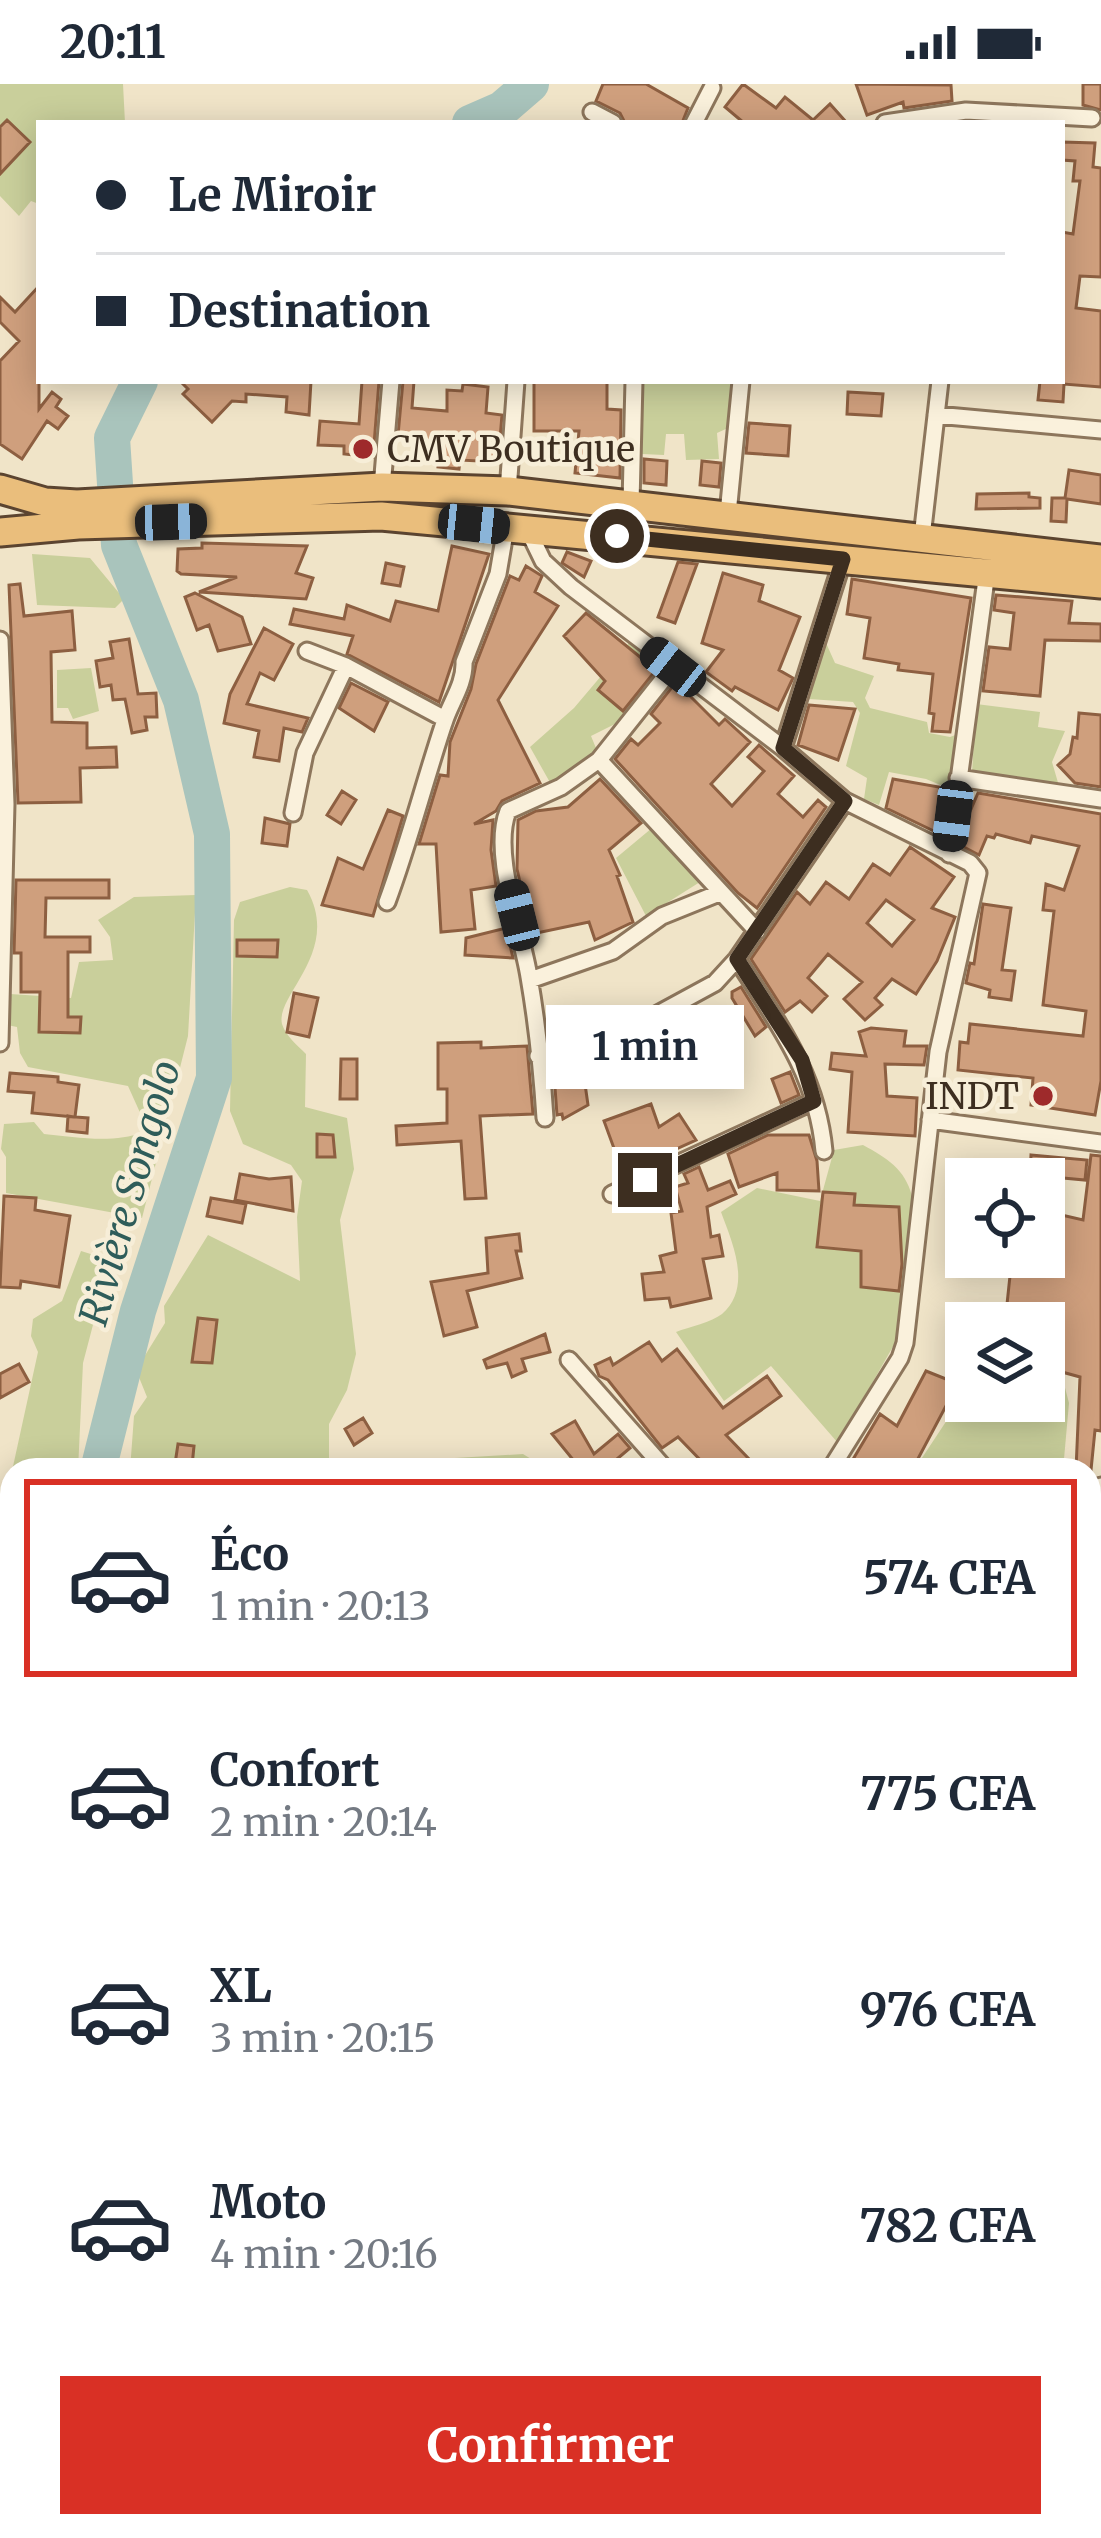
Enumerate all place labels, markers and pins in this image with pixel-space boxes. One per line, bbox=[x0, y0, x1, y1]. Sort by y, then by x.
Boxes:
place label: CMV Boutique bbox=[387, 427, 635, 472]
marker: CMV Boutique bbox=[350, 436, 376, 462]
place label: INDT bbox=[925, 1074, 1019, 1119]
marker: INDT bbox=[1030, 1083, 1056, 1109]

